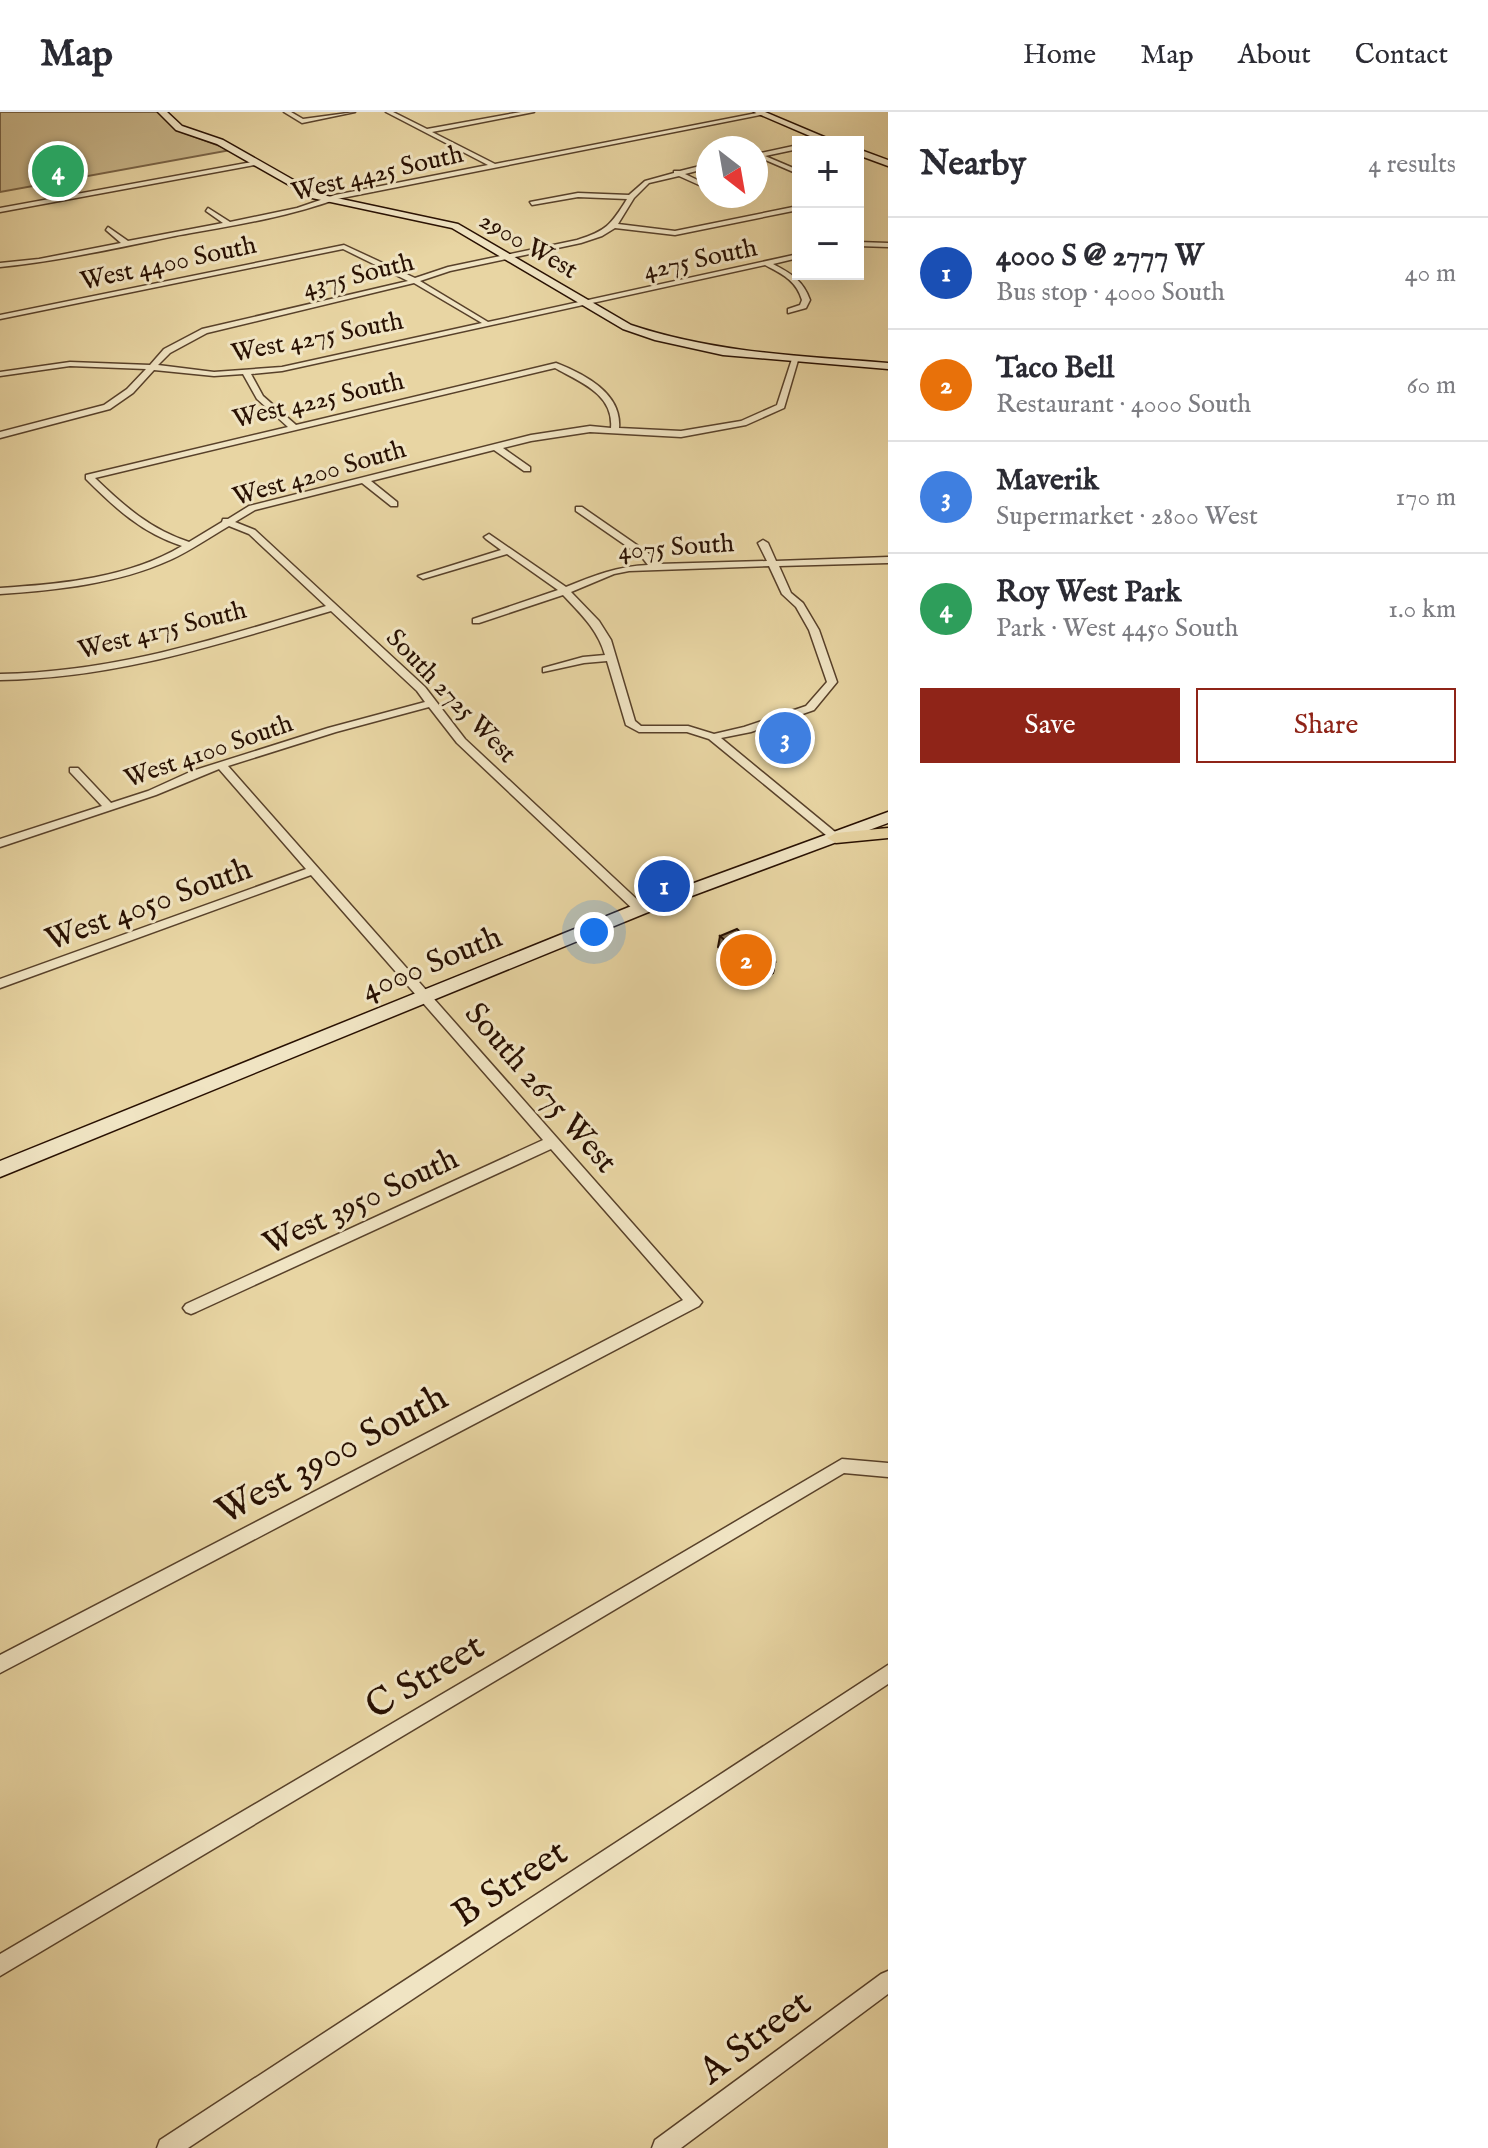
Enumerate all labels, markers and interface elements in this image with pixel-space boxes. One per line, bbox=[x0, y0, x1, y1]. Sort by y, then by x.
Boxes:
text: Map bbox=[40, 31, 113, 79]
text: Home bbox=[1023, 38, 1096, 73]
text: Map bbox=[1140, 38, 1194, 73]
text: About bbox=[1238, 38, 1311, 73]
text: Contact bbox=[1355, 38, 1448, 73]
north arrow bbox=[696, 136, 768, 208]
map controls bbox=[792, 136, 864, 280]
button: + bbox=[792, 136, 864, 208]
street label: West 4425 South bbox=[288, 138, 467, 209]
pin: 4 bbox=[32, 141, 84, 201]
text: Nearby bbox=[920, 143, 1026, 186]
text: 4 results bbox=[1368, 148, 1456, 181]
street label: 2900 West bbox=[473, 204, 583, 287]
button: − bbox=[792, 208, 864, 280]
street label: West 4400 South bbox=[77, 229, 260, 298]
street label: 4275 South bbox=[640, 231, 760, 288]
text: 4000 S @ 2777 W bbox=[996, 238, 1203, 276]
street label: 4375 South bbox=[299, 246, 417, 305]
text: 1 bbox=[941, 257, 951, 290]
text: 40 m bbox=[1405, 257, 1456, 290]
text: Bus stop · 4000 South bbox=[996, 276, 1225, 309]
street label: West 4275 South bbox=[228, 305, 406, 370]
text: Taco Bell bbox=[996, 350, 1114, 388]
street label: West 4225 South bbox=[229, 365, 407, 436]
text: 2 bbox=[940, 369, 952, 402]
text: 60 m bbox=[1407, 369, 1456, 402]
text: Restaurant · 4000 South bbox=[996, 388, 1251, 421]
street label: West 4200 South bbox=[229, 433, 410, 514]
text: Maverik bbox=[996, 462, 1099, 500]
text: 3 bbox=[941, 481, 951, 514]
text: 170 m bbox=[1396, 481, 1456, 514]
text: Supermarket · 2800 West bbox=[996, 500, 1258, 533]
street label: 4075 South bbox=[617, 527, 735, 568]
text: Roy West Park bbox=[996, 574, 1181, 612]
text: 4 bbox=[940, 593, 952, 626]
text: 1.0 km bbox=[1388, 593, 1456, 626]
street label: West 4175 South bbox=[75, 594, 250, 667]
text: Park · West 4450 South bbox=[996, 612, 1238, 645]
street label: South 2725 West bbox=[379, 622, 523, 770]
button: Save bbox=[920, 688, 1180, 763]
button: Share bbox=[1196, 688, 1456, 763]
street label: West 4100 South bbox=[120, 707, 297, 796]
pin: 3 bbox=[759, 708, 811, 768]
street label: West 4050 South bbox=[40, 849, 258, 962]
pin: 1 bbox=[638, 856, 690, 916]
your location bbox=[574, 912, 614, 952]
street label: 4000 South bbox=[356, 918, 508, 1011]
pin: 2 bbox=[720, 930, 772, 990]
street label: South 2675 West bbox=[455, 995, 625, 1182]
street label: West 3950 South bbox=[257, 1139, 465, 1265]
street label: West 3900 South bbox=[208, 1374, 457, 1537]
street label: C Street bbox=[358, 1624, 494, 1732]
street label: B Street bbox=[444, 1830, 577, 1939]
street label: A Street bbox=[689, 1981, 822, 2097]

